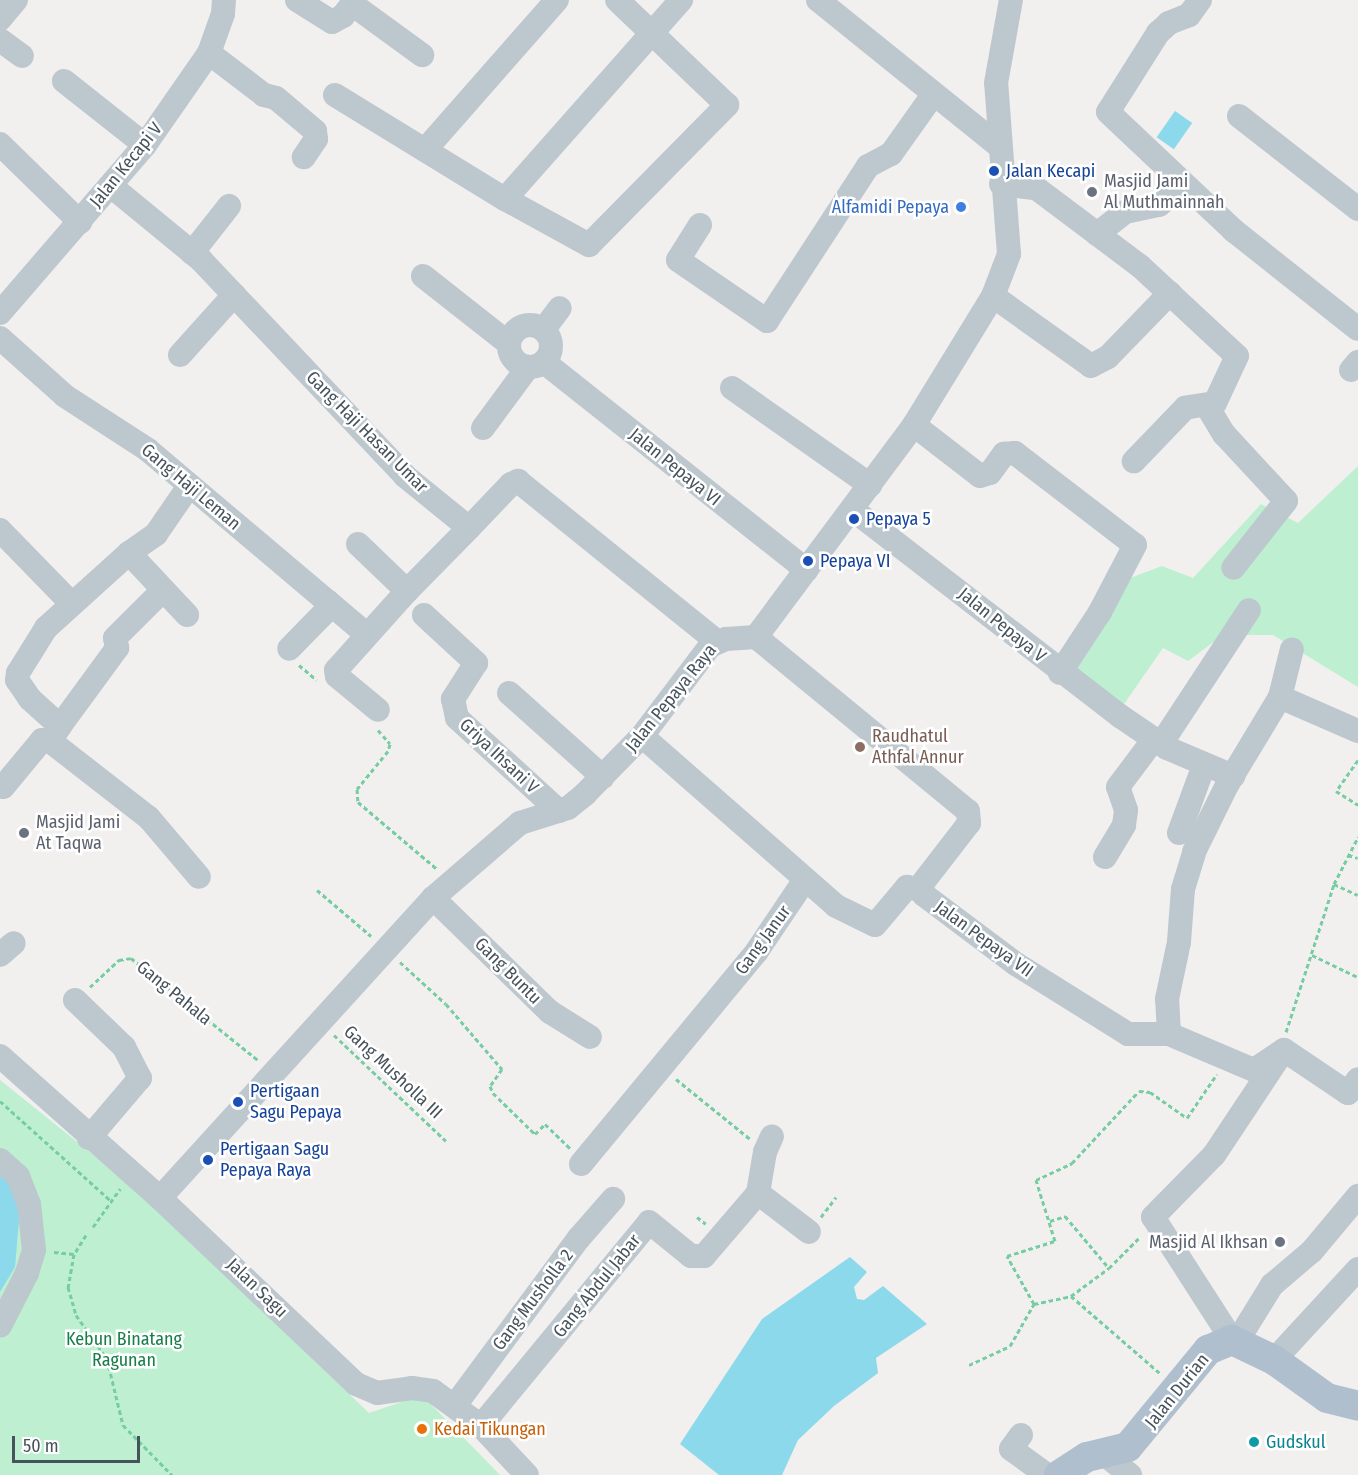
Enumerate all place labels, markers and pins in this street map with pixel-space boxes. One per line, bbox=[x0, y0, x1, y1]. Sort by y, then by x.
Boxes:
place label: Jalan Kecapi bbox=[1006, 160, 1095, 182]
marker: Jalan Kecapi bbox=[987, 164, 1001, 178]
place label: Masjid Jami Al Muthmainnah bbox=[1104, 171, 1225, 213]
marker: Masjid Jami Al Muthmainnah bbox=[1085, 185, 1099, 199]
place label: Alfamidi Pepaya bbox=[832, 196, 949, 218]
marker: Alfamidi Pepaya bbox=[954, 200, 968, 214]
place label: Pepaya 5 bbox=[866, 508, 931, 530]
marker: Pepaya 5 bbox=[847, 512, 861, 526]
place label: Pepaya VI bbox=[820, 550, 890, 572]
marker: Pepaya VI bbox=[801, 554, 815, 568]
place label: Raudhatul Athfal Annur bbox=[872, 726, 964, 768]
marker: Raudhatul Athfal Annur bbox=[853, 740, 867, 754]
place label: Masjid Jami At Taqwa bbox=[36, 812, 120, 854]
marker: Masjid Jami At Taqwa bbox=[17, 826, 31, 840]
place label: Pertigaan Sagu Pepaya bbox=[250, 1081, 342, 1124]
marker: Pertigaan Sagu Pepaya bbox=[231, 1095, 245, 1109]
place label: Pertigaan Sagu Pepaya Raya bbox=[220, 1139, 329, 1182]
marker: Pertigaan Sagu Pepaya Raya bbox=[201, 1153, 215, 1167]
place label: Masjid Al Ikhsan bbox=[1149, 1231, 1268, 1253]
marker: Masjid Al Ikhsan bbox=[1273, 1235, 1287, 1249]
place label: Kedai Tikungan bbox=[434, 1418, 546, 1440]
marker: Kedai Tikungan bbox=[415, 1422, 429, 1436]
place label: Gudskul bbox=[1266, 1431, 1325, 1453]
marker: Gudskul bbox=[1247, 1435, 1261, 1449]

